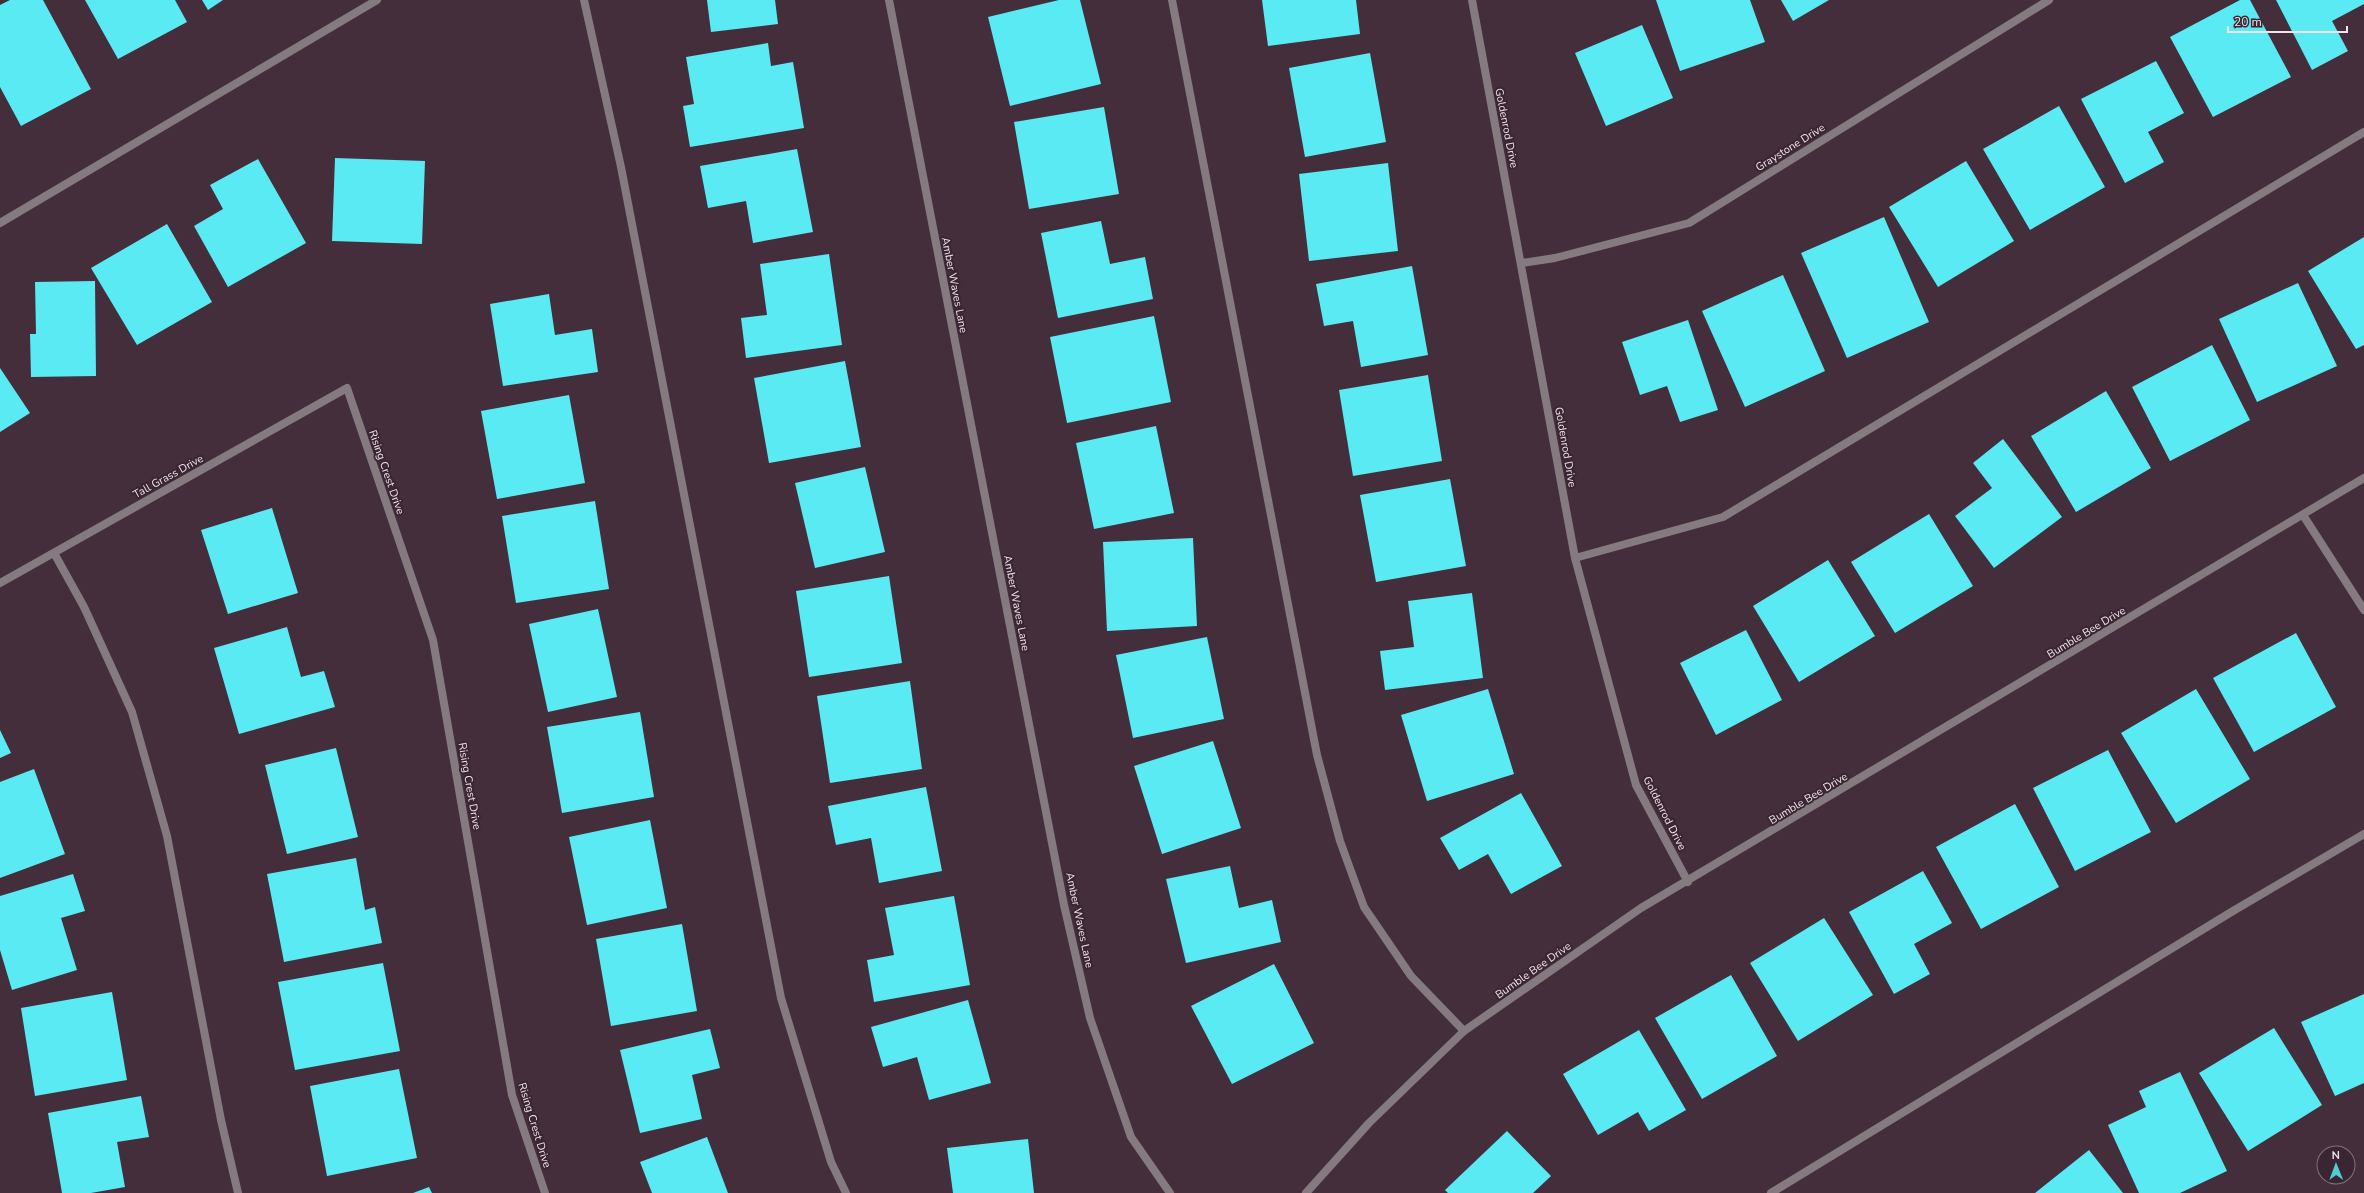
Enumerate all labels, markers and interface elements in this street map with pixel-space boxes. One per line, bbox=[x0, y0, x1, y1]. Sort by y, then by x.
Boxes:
scale bar bbox=[2228, 8, 2347, 34]
text: 20 m bbox=[2234, 14, 2262, 30]
street label: Goldenrod Drive bbox=[1491, 87, 1522, 169]
street label: Graystone Drive bbox=[1753, 120, 1828, 175]
street label: Amber Waves Lane bbox=[938, 236, 971, 334]
street label: Goldenrod Drive bbox=[1551, 406, 1580, 488]
street label: Rising Crest Drive bbox=[365, 428, 408, 517]
street label: Tall Grass Drive bbox=[130, 451, 206, 502]
street label: Amber Waves Lane bbox=[1000, 554, 1033, 652]
street label: Bumble Bee Drive bbox=[2044, 603, 2129, 662]
street label: Rising Crest Drive bbox=[454, 741, 485, 831]
street label: Bumble Bee Drive bbox=[1766, 769, 1851, 828]
street label: Goldenrod Drive bbox=[1639, 774, 1690, 853]
street label: Amber Waves Lane bbox=[1062, 871, 1097, 969]
street label: Bumble Bee Drive bbox=[1492, 939, 1574, 1002]
street label: Rising Crest Drive bbox=[514, 1081, 555, 1170]
north arrow bbox=[2316, 1145, 2356, 1185]
text: N bbox=[2332, 1148, 2340, 1163]

